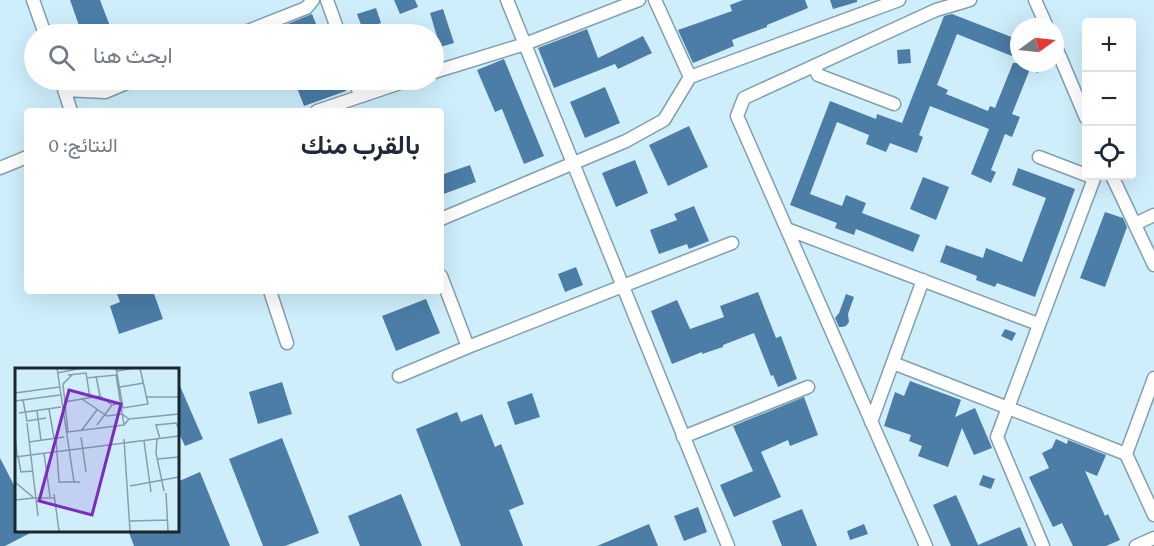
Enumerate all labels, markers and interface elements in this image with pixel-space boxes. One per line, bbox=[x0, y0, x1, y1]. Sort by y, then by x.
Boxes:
north arrow bbox=[1010, 18, 1064, 72]
map controls bbox=[1082, 18, 1136, 180]
button: + bbox=[1082, 18, 1136, 72]
search box bbox=[24, 24, 444, 90]
icon: search bbox=[45, 41, 78, 74]
text: ابحث هنا bbox=[93, 43, 173, 68]
button: − bbox=[1082, 72, 1136, 126]
button: locate bbox=[1082, 126, 1136, 180]
text: بالقرب منك bbox=[301, 131, 420, 160]
text: النتائج: 0 bbox=[48, 134, 118, 156]
inset map bbox=[15, 368, 178, 531]

